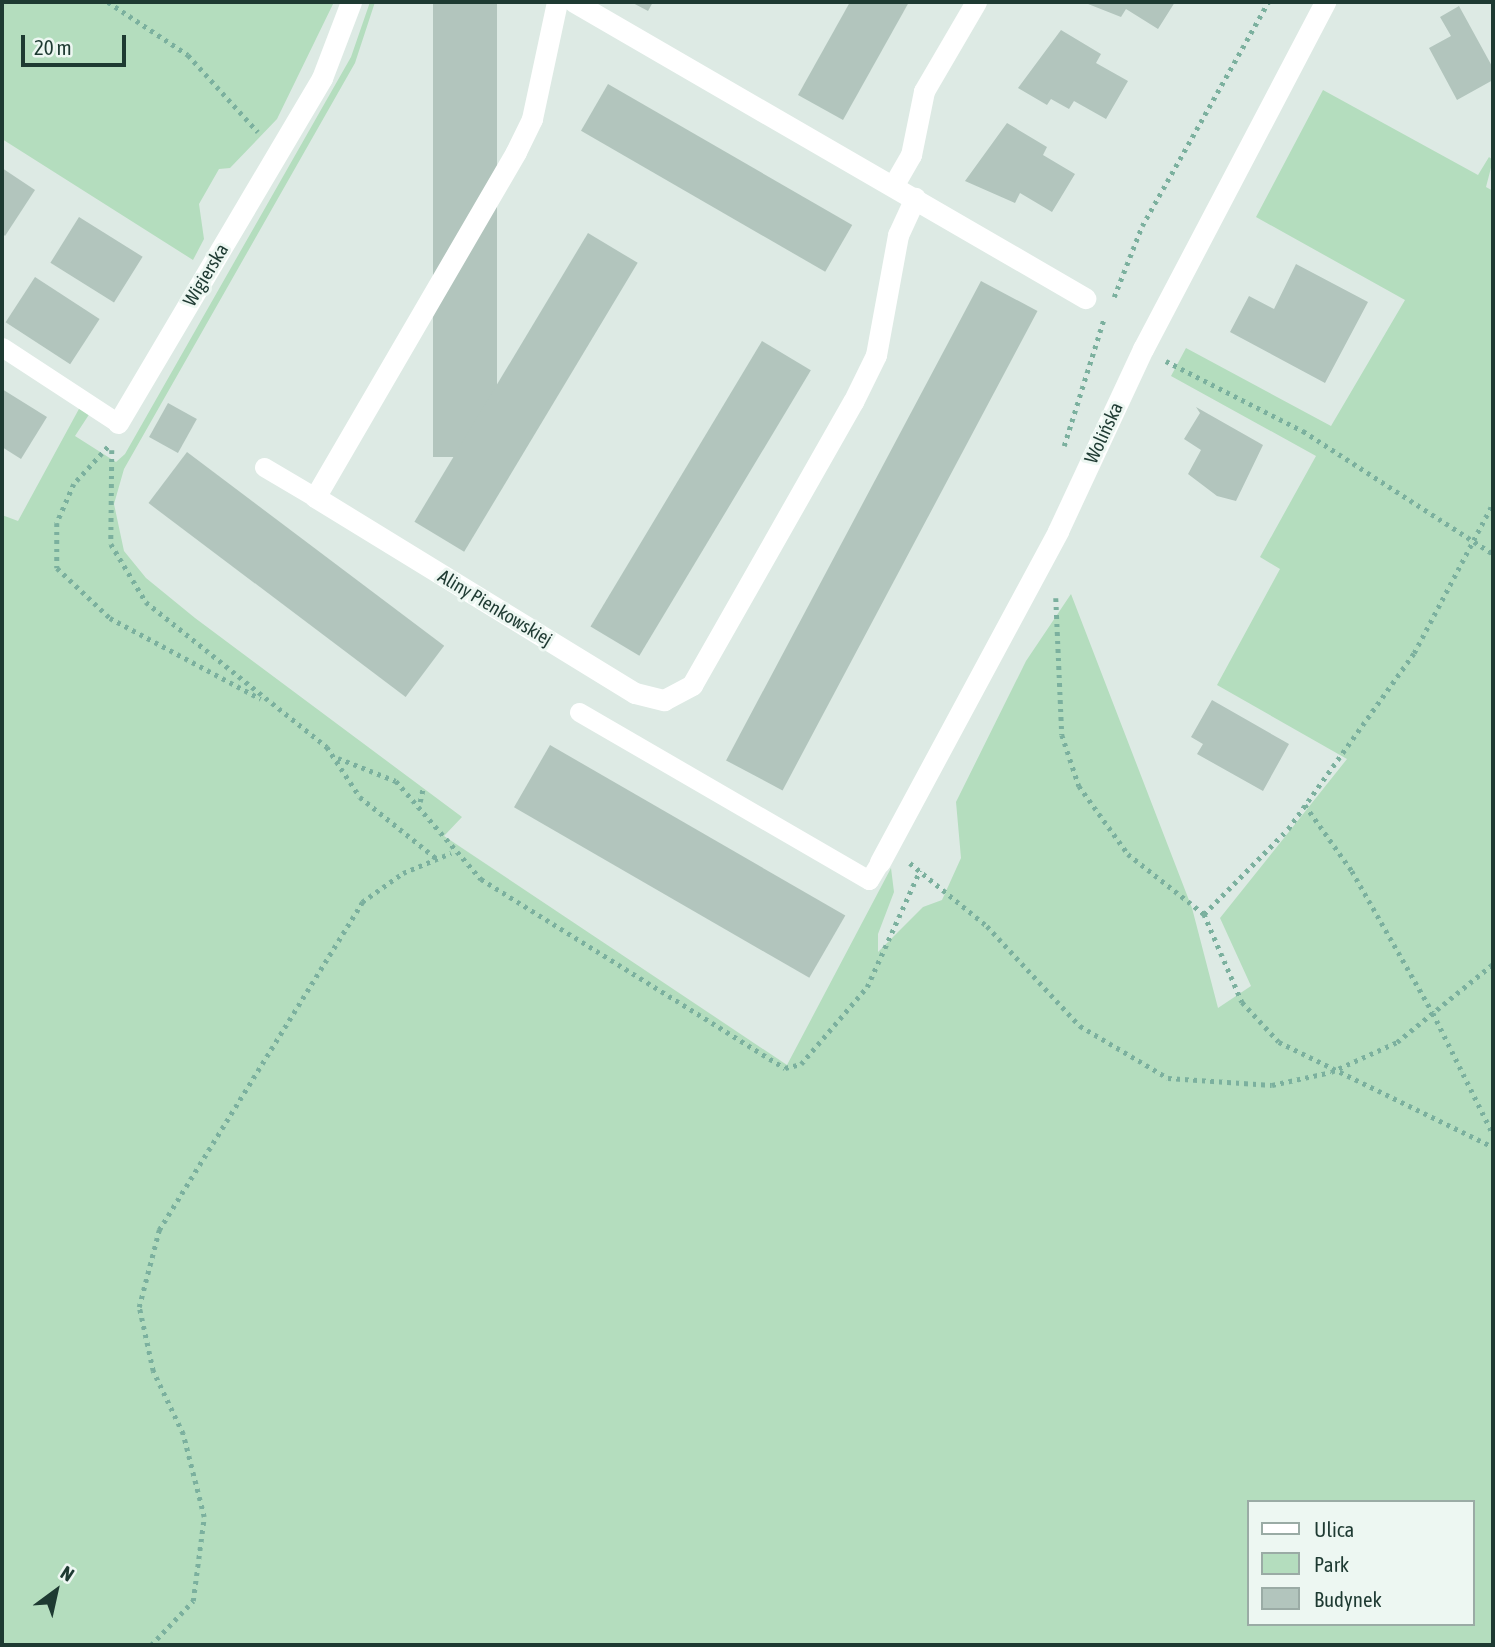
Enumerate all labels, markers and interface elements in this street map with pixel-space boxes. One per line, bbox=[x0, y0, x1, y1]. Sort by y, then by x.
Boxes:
scale bar bbox=[24, 21, 130, 65]
text: 20 m bbox=[34, 35, 72, 59]
street label: Wigierska bbox=[179, 240, 233, 310]
street label: Wolińska bbox=[1080, 399, 1128, 467]
street label: Aliny Pienkowskiej bbox=[434, 565, 556, 651]
legend bbox=[1246, 1500, 1474, 1626]
text: Ulica bbox=[1314, 1517, 1354, 1541]
text: Park bbox=[1314, 1552, 1349, 1576]
north arrow bbox=[21, 1556, 91, 1626]
text: N bbox=[57, 1561, 78, 1586]
text: Budynek bbox=[1314, 1587, 1382, 1611]

